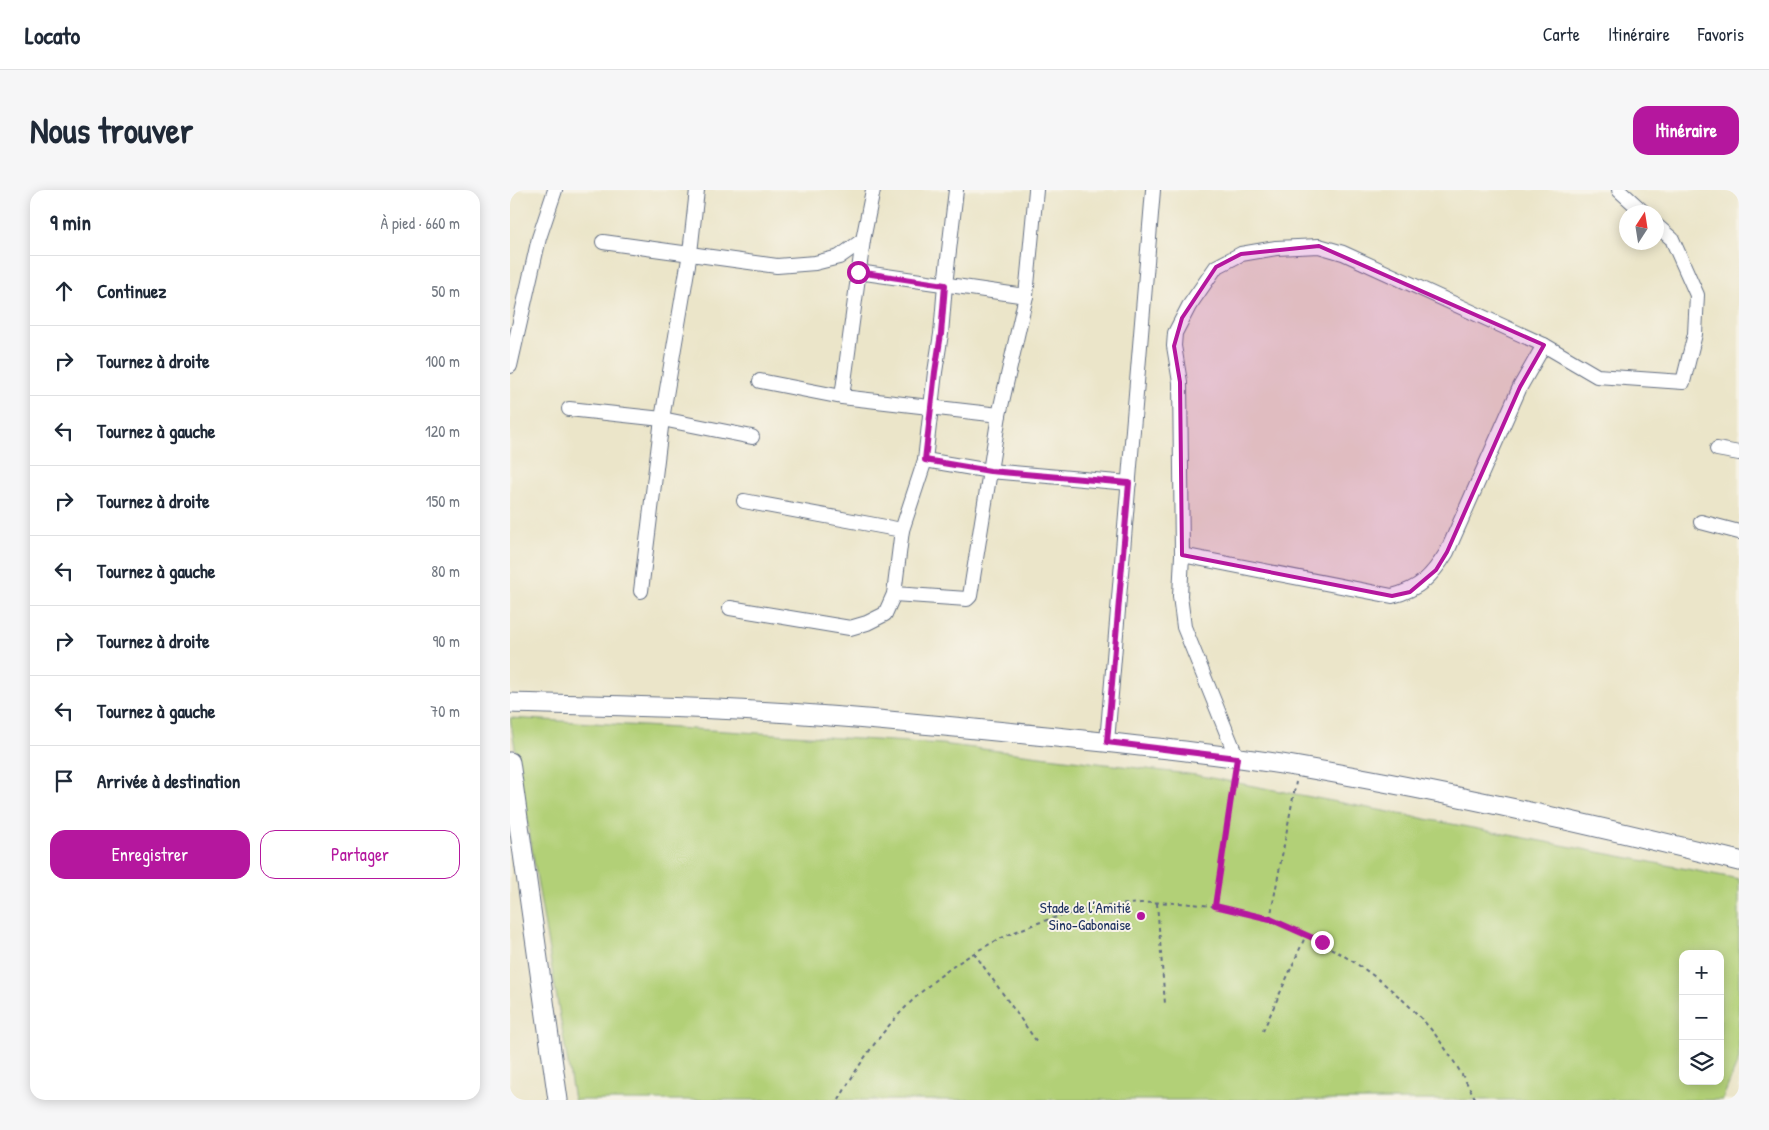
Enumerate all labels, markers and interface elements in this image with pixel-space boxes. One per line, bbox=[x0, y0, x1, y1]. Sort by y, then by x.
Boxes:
text: Locato bbox=[25, 19, 80, 51]
text: Carte bbox=[1543, 22, 1580, 47]
text: Itinéraire bbox=[1608, 22, 1670, 47]
text: Favoris bbox=[1698, 22, 1744, 47]
button: Itinéraire bbox=[1633, 106, 1739, 155]
text: Nous trouver bbox=[30, 107, 193, 154]
north arrow bbox=[1619, 205, 1664, 250]
text: 9 min bbox=[50, 208, 91, 237]
text: À pied · 660 m bbox=[380, 212, 460, 234]
route start bbox=[847, 261, 870, 284]
icon: ahead bbox=[50, 277, 78, 305]
text: Continuez bbox=[97, 278, 166, 304]
text: 50 m bbox=[432, 280, 460, 302]
icon: right bbox=[50, 347, 78, 375]
text: Tournez à droite bbox=[97, 348, 210, 374]
text: 100 m bbox=[425, 350, 460, 372]
icon: left bbox=[50, 417, 78, 445]
text: Tournez à gauche bbox=[97, 418, 215, 444]
text: 120 m bbox=[425, 420, 460, 442]
icon: right bbox=[50, 487, 78, 515]
text: Tournez à droite bbox=[97, 488, 210, 514]
text: 150 m bbox=[426, 490, 460, 512]
icon: left bbox=[50, 557, 78, 585]
text: Tournez à gauche bbox=[97, 558, 215, 584]
text: 80 m bbox=[431, 560, 460, 582]
icon: right bbox=[50, 627, 78, 655]
text: Tournez à droite bbox=[97, 628, 210, 654]
text: 90 m bbox=[432, 630, 460, 652]
icon: left bbox=[50, 697, 78, 725]
text: Tournez à gauche bbox=[97, 698, 215, 724]
text: 70 m bbox=[430, 700, 460, 722]
icon: arrive bbox=[50, 767, 78, 795]
text: Arrivée à destination bbox=[97, 768, 240, 794]
button: Enregistrer bbox=[50, 830, 250, 879]
button: Partager bbox=[260, 830, 460, 879]
place label: Stade de l’Amitié Sino-Gabonaise bbox=[1040, 897, 1131, 935]
marker: Stade de l’Amitié Sino-Gabonaise bbox=[1135, 910, 1147, 922]
route end bbox=[1311, 931, 1334, 954]
map controls bbox=[1679, 950, 1724, 1085]
button: + bbox=[1679, 950, 1724, 995]
button: − bbox=[1679, 995, 1724, 1040]
button: layers bbox=[1679, 1040, 1724, 1085]

